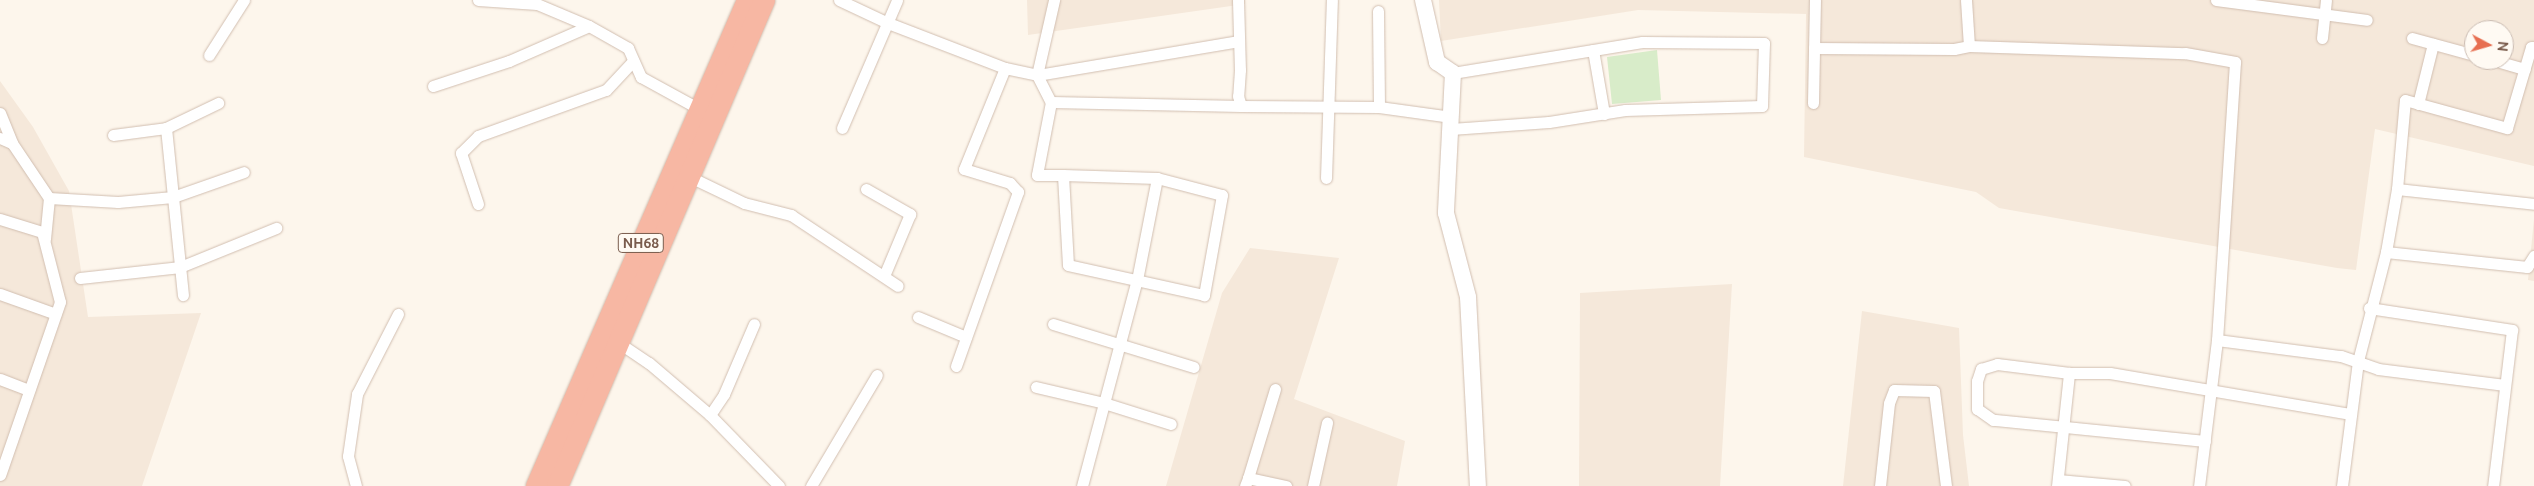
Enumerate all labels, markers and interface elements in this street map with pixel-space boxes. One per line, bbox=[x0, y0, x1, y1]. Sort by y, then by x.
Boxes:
north arrow bbox=[2464, 20, 2514, 70]
text: N bbox=[2494, 40, 2511, 52]
road number: NH68 bbox=[617, 232, 665, 254]

